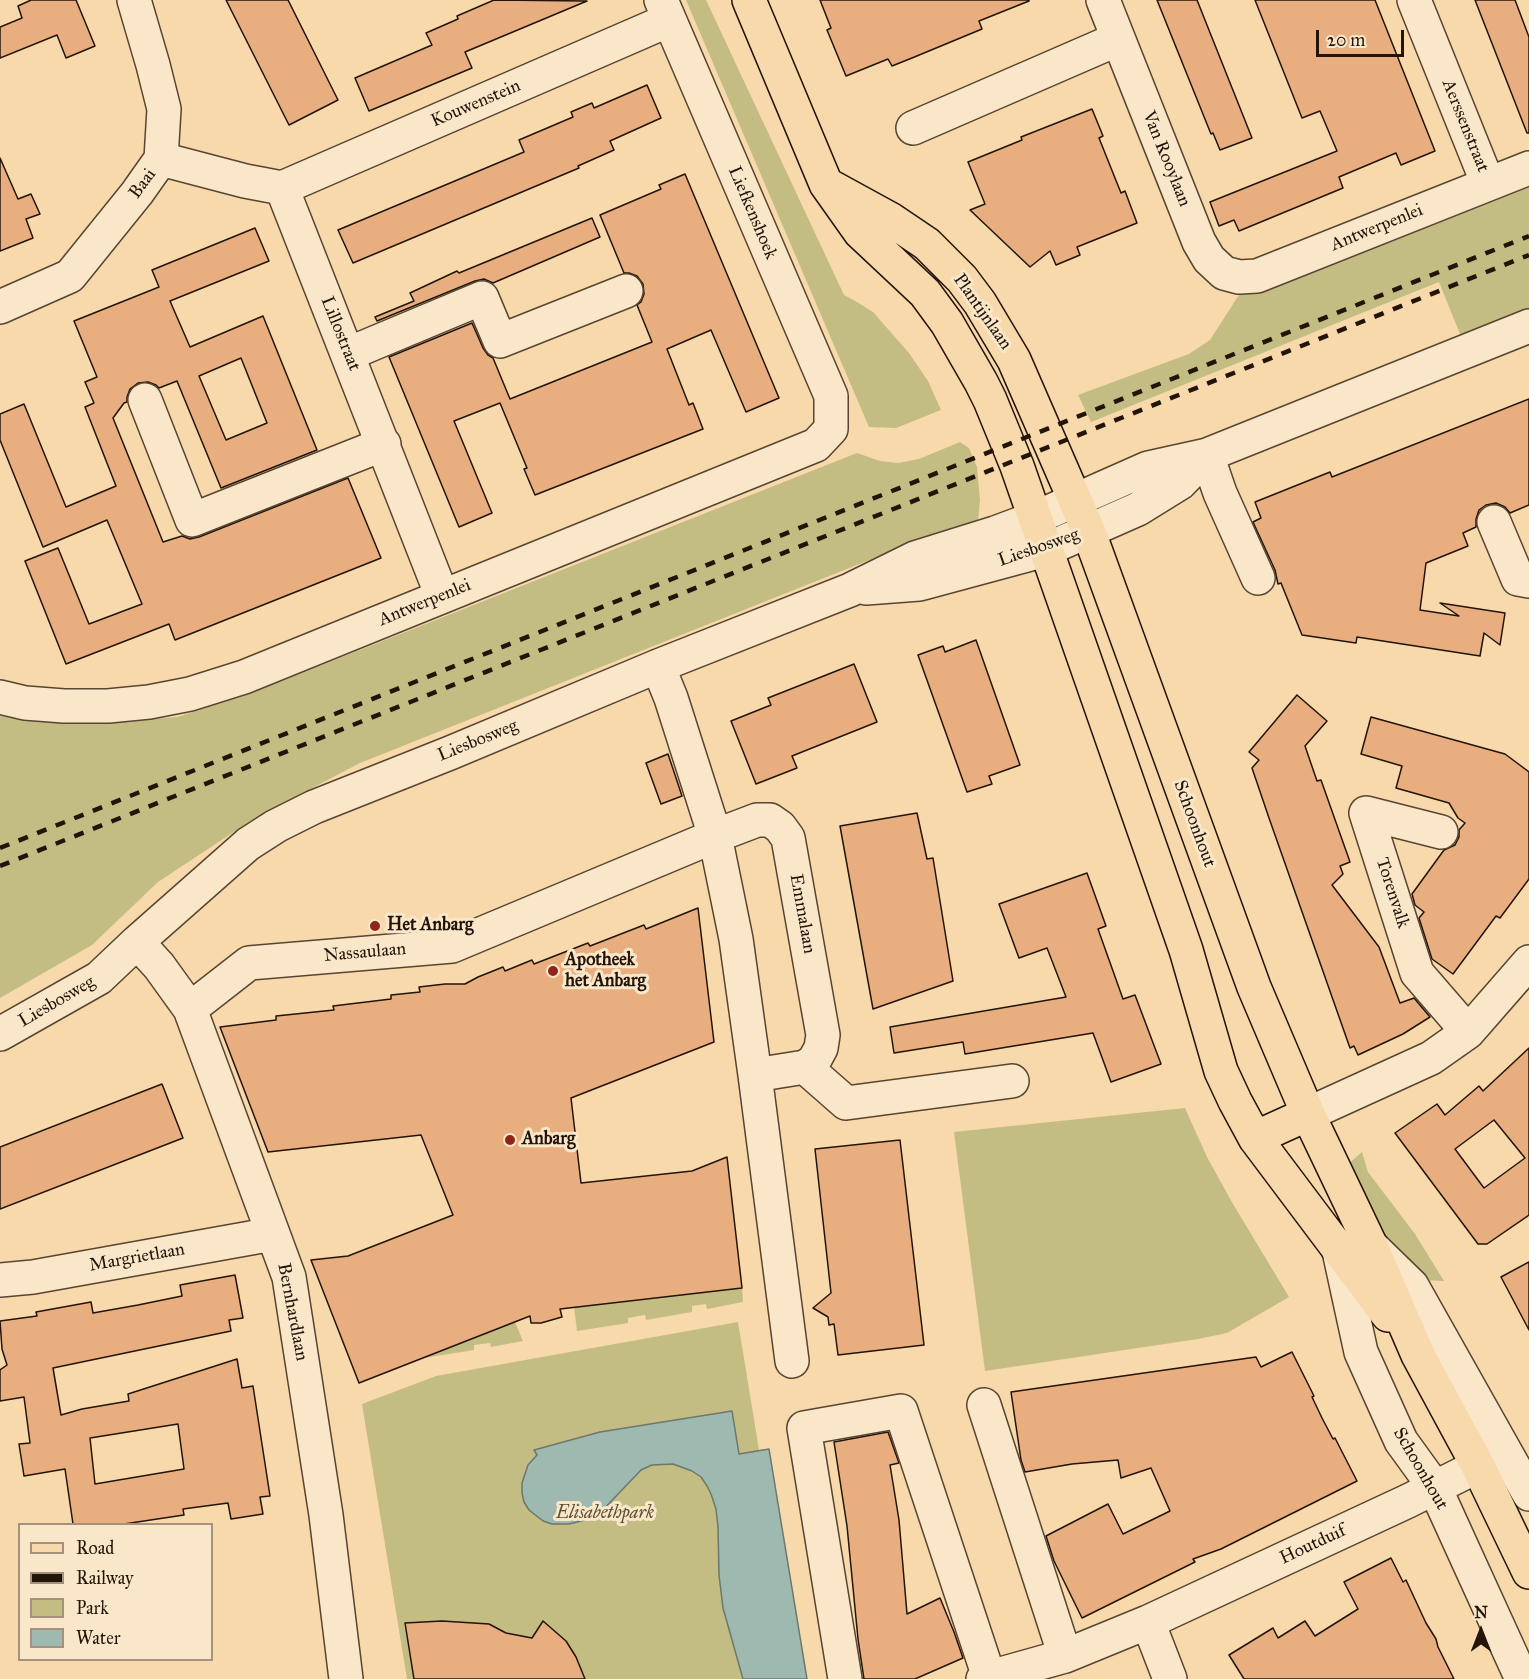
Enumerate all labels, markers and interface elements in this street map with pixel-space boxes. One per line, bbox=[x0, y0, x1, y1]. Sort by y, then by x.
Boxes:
scale bar bbox=[1319, 18, 1408, 56]
text: 20 m bbox=[1327, 29, 1365, 51]
street label: Kouwenstein bbox=[428, 75, 524, 133]
street label: Aerssenstraat bbox=[1437, 77, 1493, 175]
street label: Van Rooylaan bbox=[1137, 108, 1195, 210]
street label: Liefkenshoek bbox=[723, 163, 781, 263]
street label: Baai bbox=[125, 165, 161, 203]
street label: Antwerpenlei bbox=[1328, 200, 1426, 256]
street label: Plantijnlaan bbox=[948, 270, 1016, 354]
street label: Lillostraat bbox=[315, 294, 365, 374]
street label: Liesbosweg bbox=[996, 524, 1082, 572]
street label: Antwerpenlei bbox=[376, 575, 474, 631]
street label: Liesbosweg bbox=[435, 715, 521, 767]
street label: Schoonhout bbox=[1168, 777, 1220, 871]
street label: Torenvalk bbox=[1370, 855, 1414, 931]
street label: Emmalaan bbox=[784, 872, 820, 956]
place label: Het Anbarg bbox=[387, 915, 473, 937]
marker: Het Anbarg bbox=[368, 919, 382, 933]
street label: Nassaulaan bbox=[323, 939, 407, 967]
place label: Apotheek het Anbarg bbox=[565, 950, 646, 992]
marker: Apotheek het Anbarg bbox=[546, 964, 560, 978]
street label: Liesbosweg bbox=[15, 972, 99, 1032]
place label: Anbarg bbox=[522, 1129, 575, 1151]
marker: Anbarg bbox=[503, 1133, 517, 1147]
street label: Margrietlaan bbox=[88, 1239, 186, 1277]
street label: Bernhardlaan bbox=[272, 1261, 312, 1363]
street label: Schoonhout bbox=[1388, 1424, 1452, 1514]
park label: Elisabethpark bbox=[556, 1503, 654, 1525]
street label: Houtduif bbox=[1277, 1520, 1349, 1570]
legend bbox=[18, 1523, 213, 1661]
text: Road bbox=[76, 1537, 114, 1559]
text: Railway bbox=[76, 1567, 133, 1589]
text: Park bbox=[76, 1597, 109, 1619]
north arrow bbox=[1451, 1601, 1511, 1661]
text: N bbox=[1474, 1603, 1488, 1622]
text: Water bbox=[76, 1627, 120, 1649]

